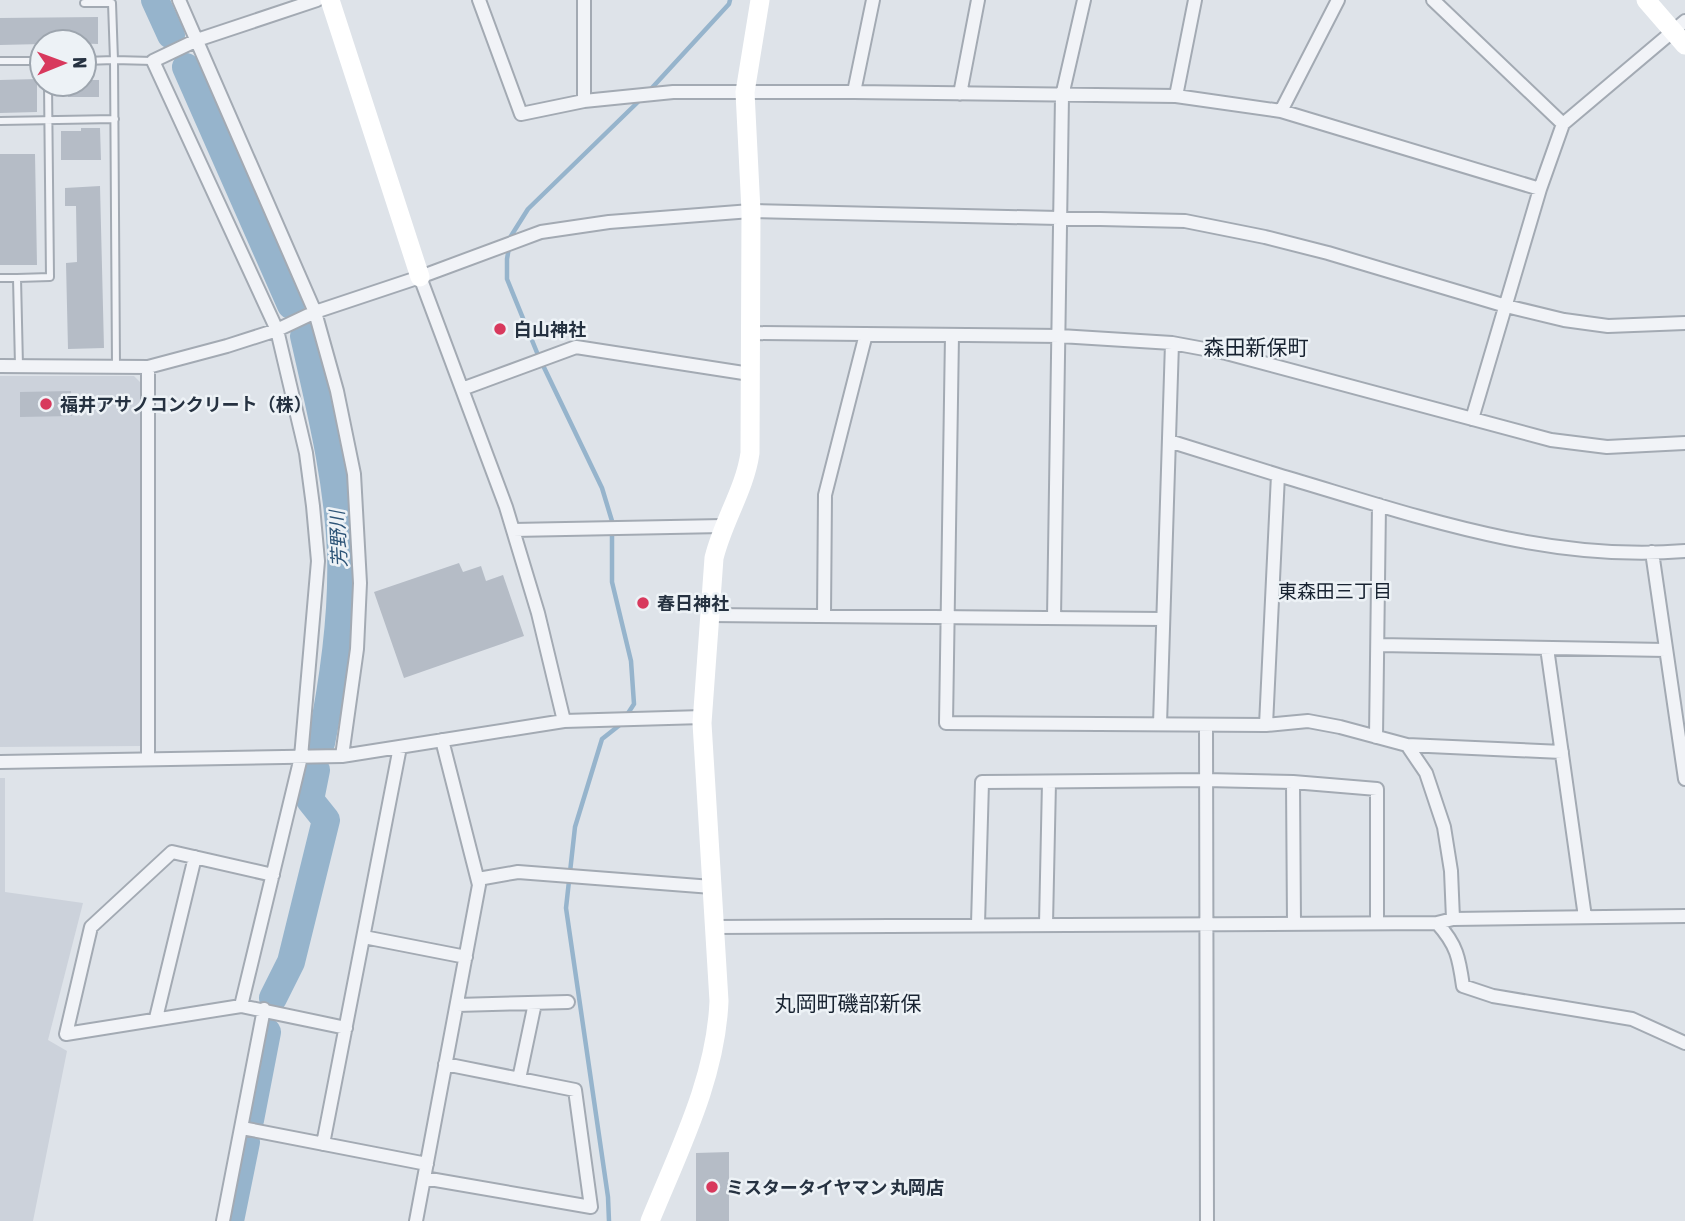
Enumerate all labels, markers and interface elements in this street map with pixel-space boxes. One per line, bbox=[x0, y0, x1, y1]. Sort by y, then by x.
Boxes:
north arrow bbox=[28, 28, 98, 98]
text: N bbox=[69, 57, 91, 69]
place label: 白山神社 bbox=[514, 319, 586, 340]
marker: 白山神社 bbox=[492, 321, 508, 337]
district label: 森田新保町 bbox=[1204, 335, 1309, 359]
place label: 福井アサノコンクリート（株） bbox=[60, 394, 312, 415]
marker: 福井アサノコンクリート（株） bbox=[38, 396, 54, 412]
water label: 芳野川 bbox=[325, 508, 350, 568]
district label: 東森田三丁目 bbox=[1278, 580, 1392, 602]
place label: 春日神社 bbox=[657, 593, 729, 614]
marker: 春日神社 bbox=[635, 595, 651, 611]
district label: 丸岡町磯部新保 bbox=[775, 991, 922, 1015]
place label: ミスタータイヤマン 丸岡店 bbox=[726, 1177, 944, 1198]
marker: ミスタータイヤマン 丸岡店 bbox=[704, 1179, 720, 1195]

